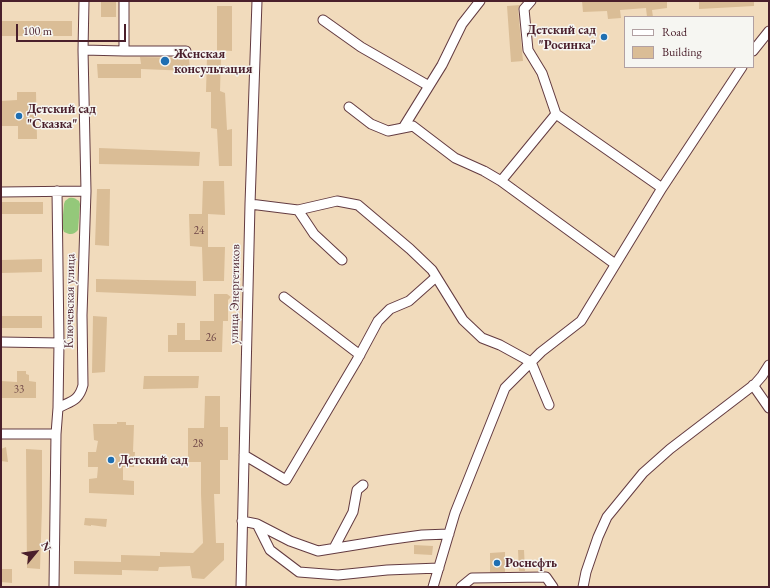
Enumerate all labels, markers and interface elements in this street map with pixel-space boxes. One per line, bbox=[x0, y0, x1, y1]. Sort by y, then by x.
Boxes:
scale bar bbox=[18, 16, 128, 42]
legend bbox=[624, 16, 754, 68]
place label: Детский сад "Росинка" bbox=[527, 22, 596, 53]
text: 100 m bbox=[23, 23, 52, 39]
text: Road bbox=[662, 24, 687, 40]
marker: Детский сад "Росинка" bbox=[599, 32, 609, 42]
text: Building bbox=[662, 44, 702, 60]
place label: Женская консультация bbox=[174, 46, 253, 77]
marker: Женская консультация bbox=[159, 55, 171, 67]
place label: Детский сад "Сказка" bbox=[27, 101, 96, 132]
marker: Детский сад "Сказка" bbox=[14, 111, 24, 121]
house number: 24 bbox=[194, 224, 204, 238]
street label: улица Энергетиков bbox=[226, 244, 244, 344]
street label: Ключевская улица bbox=[61, 253, 79, 349]
house number: 26 bbox=[206, 331, 216, 345]
house number: 33 bbox=[14, 383, 24, 397]
house number: 28 bbox=[193, 437, 203, 451]
place label: Детский сад bbox=[119, 452, 188, 468]
marker: Детский сад bbox=[106, 455, 116, 465]
north arrow bbox=[16, 532, 56, 572]
text: N bbox=[38, 539, 55, 553]
place label: Роснефть bbox=[505, 555, 557, 571]
marker: Роснефть bbox=[492, 558, 502, 568]

